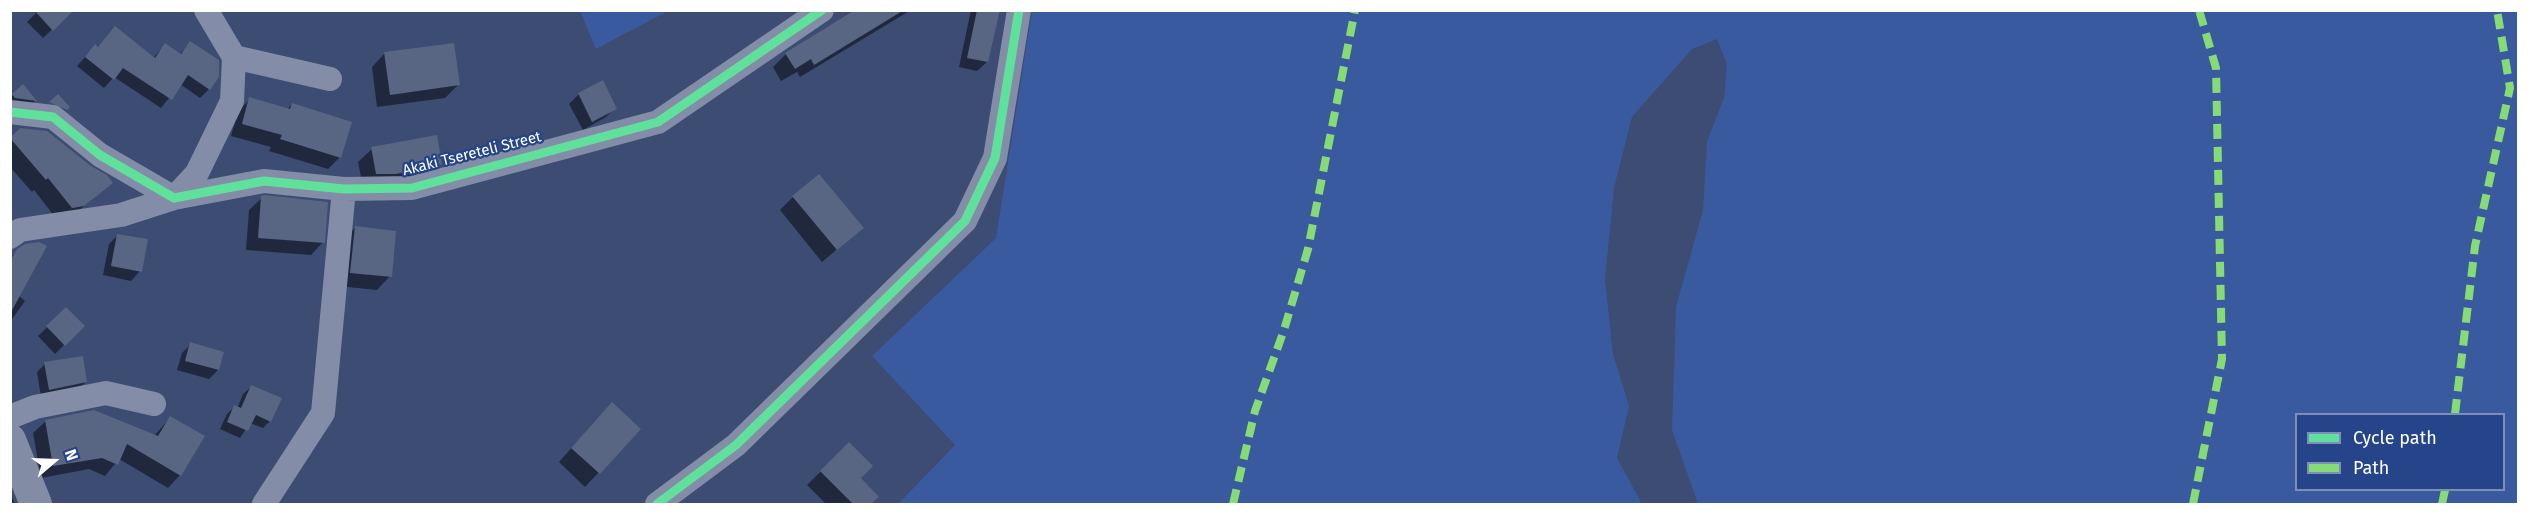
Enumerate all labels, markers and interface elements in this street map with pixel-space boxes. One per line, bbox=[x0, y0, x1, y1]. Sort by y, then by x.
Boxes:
street label: Akaki Tsereteli Street bbox=[401, 128, 543, 180]
legend bbox=[2295, 413, 2505, 491]
text: Cycle path bbox=[2353, 427, 2437, 449]
north arrow bbox=[24, 431, 84, 491]
text: N bbox=[61, 447, 82, 463]
text: Path bbox=[2353, 457, 2389, 479]

